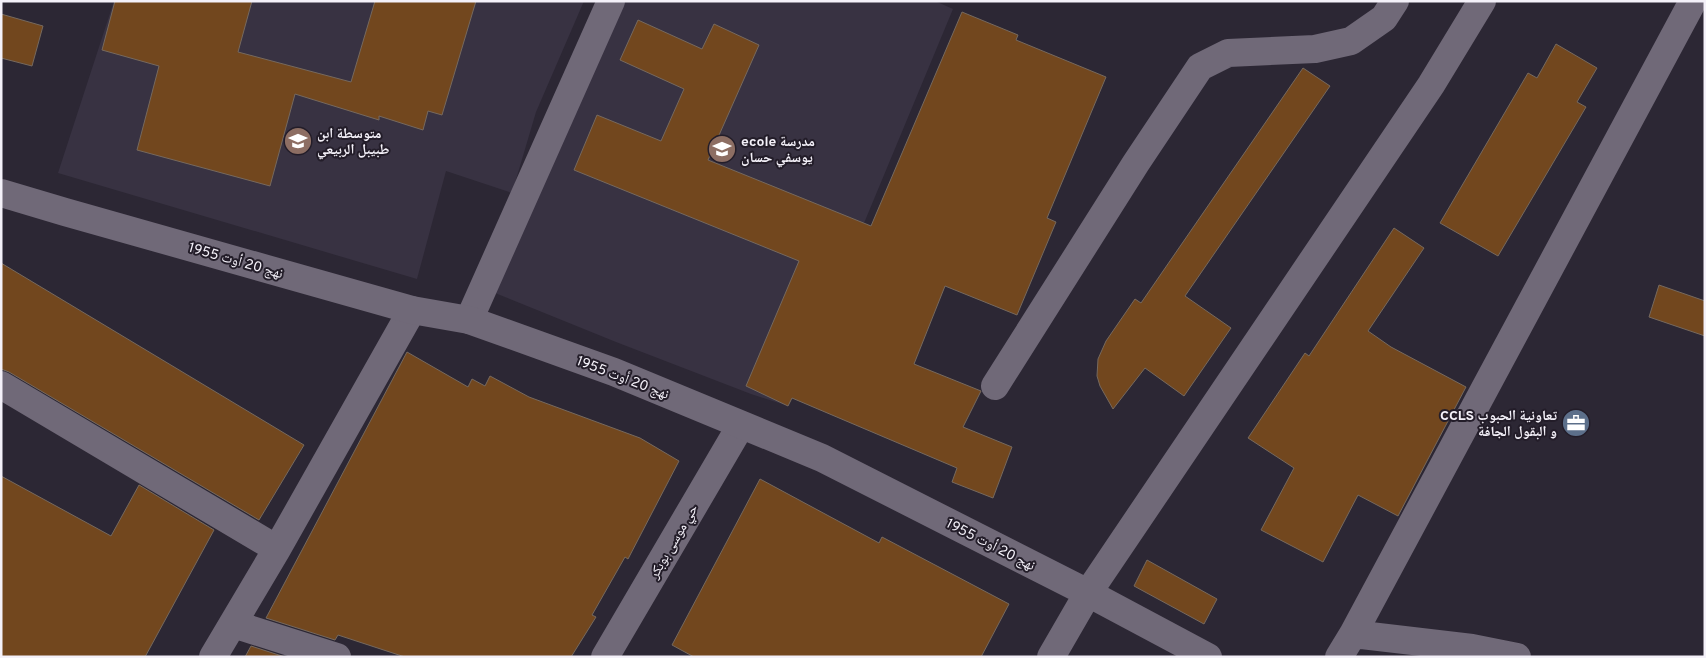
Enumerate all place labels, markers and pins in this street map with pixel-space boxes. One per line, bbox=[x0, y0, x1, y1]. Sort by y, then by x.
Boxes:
school or university icon: متوسطة ابن طبيبل الربيعي bbox=[283, 126, 313, 156]
place label: متوسطة ابن طبيبل الربيعي bbox=[317, 126, 389, 160]
school or university icon: ecole مدرسة يوسفي حسان bbox=[707, 134, 737, 164]
place label: ecole مدرسة يوسفي حسان bbox=[741, 134, 815, 168]
place label: CCLS تعاونية الحبوب و البقول الجافة bbox=[1440, 408, 1557, 441]
office icon: CCLS تعاونية الحبوب و البقول الجافة bbox=[1561, 408, 1591, 438]

